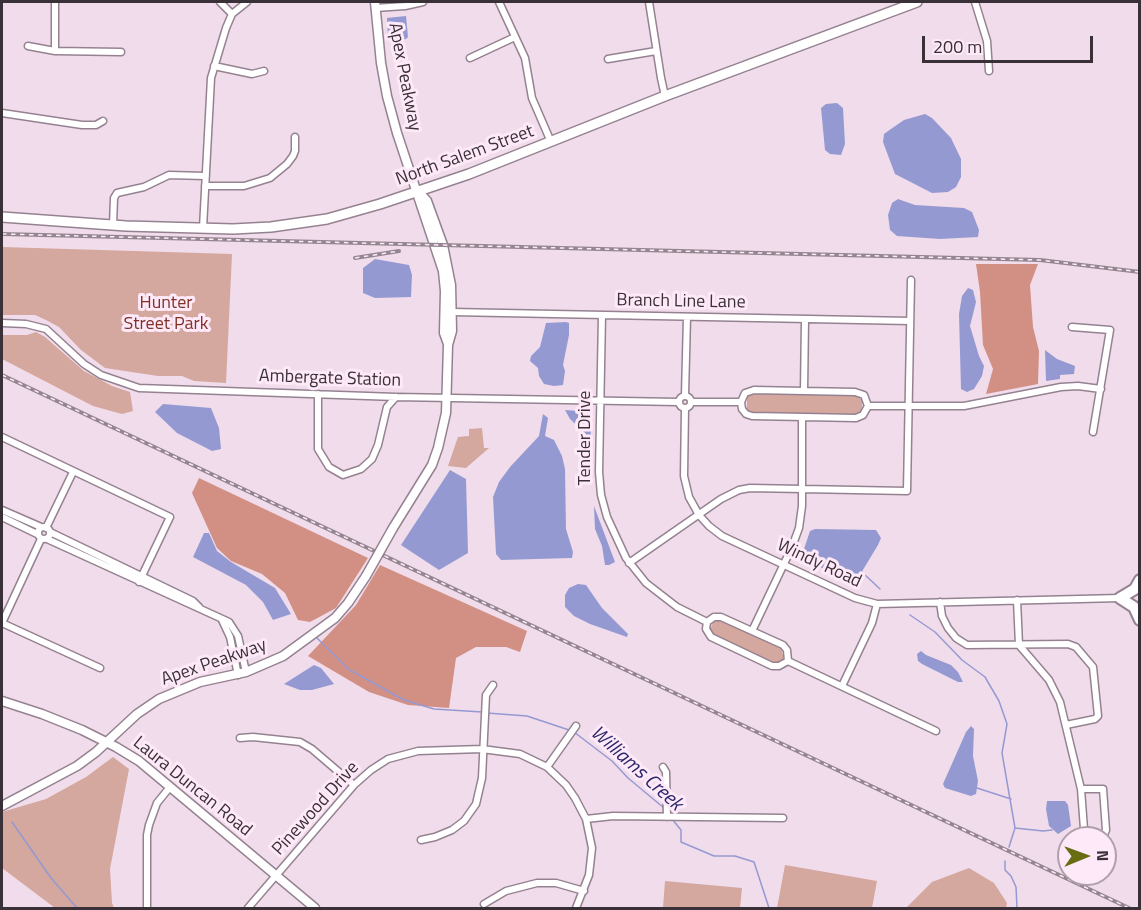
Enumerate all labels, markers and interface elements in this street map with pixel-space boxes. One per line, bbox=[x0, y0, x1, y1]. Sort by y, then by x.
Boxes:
street label: Apex Peakway bbox=[383, 21, 425, 133]
scale bar bbox=[925, 24, 1096, 62]
text: 200 m bbox=[933, 33, 982, 60]
street label: North Salem Street bbox=[393, 121, 537, 191]
street label: Branch Line Lane bbox=[616, 290, 746, 314]
park label: Hunter Street Park bbox=[124, 293, 208, 336]
street label: Ambergate Station bbox=[258, 366, 402, 392]
street label: Tender Drive bbox=[575, 391, 597, 485]
street label: Windy Road bbox=[773, 535, 865, 593]
street label: Apex Peakway bbox=[159, 635, 269, 691]
water label: Williams Creek bbox=[585, 721, 687, 817]
street label: Laura Duncan Road bbox=[128, 732, 256, 842]
street label: Pinewood Drive bbox=[268, 758, 364, 860]
north arrow bbox=[1057, 826, 1117, 886]
text: N bbox=[1091, 850, 1115, 861]

